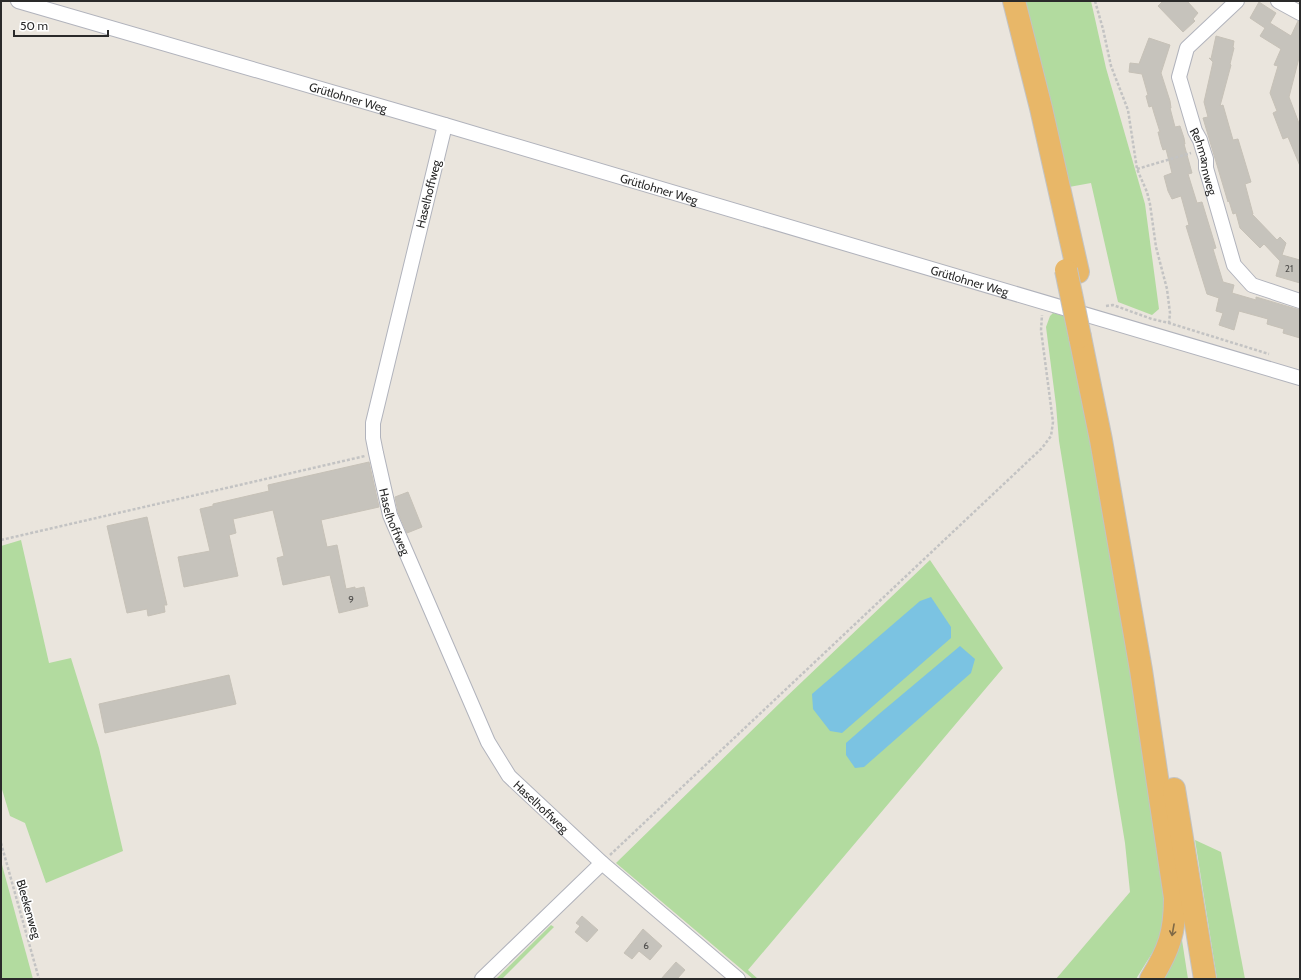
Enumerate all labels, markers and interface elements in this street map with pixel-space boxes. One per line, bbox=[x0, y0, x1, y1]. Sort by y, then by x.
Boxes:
scale bar bbox=[14, 12, 108, 38]
text: 50 m bbox=[20, 18, 48, 33]
street label: Grütlohner Weg bbox=[308, 79, 390, 116]
street label: Rehmannweg bbox=[1187, 125, 1221, 198]
street label: Haselhoffweg bbox=[412, 157, 444, 230]
street label: Grütlohner Weg bbox=[618, 170, 701, 207]
street label: Grütlohner Weg bbox=[929, 262, 1012, 299]
house number: 21 bbox=[1285, 262, 1293, 275]
street label: Haselhoffweg bbox=[377, 487, 414, 558]
house number: 9 bbox=[348, 593, 354, 606]
street label: Haselhoffweg bbox=[511, 777, 573, 836]
street label: Bleekenweg bbox=[13, 878, 45, 941]
one-way arrow bbox=[1168, 923, 1176, 936]
house number: 6 bbox=[643, 939, 649, 952]

